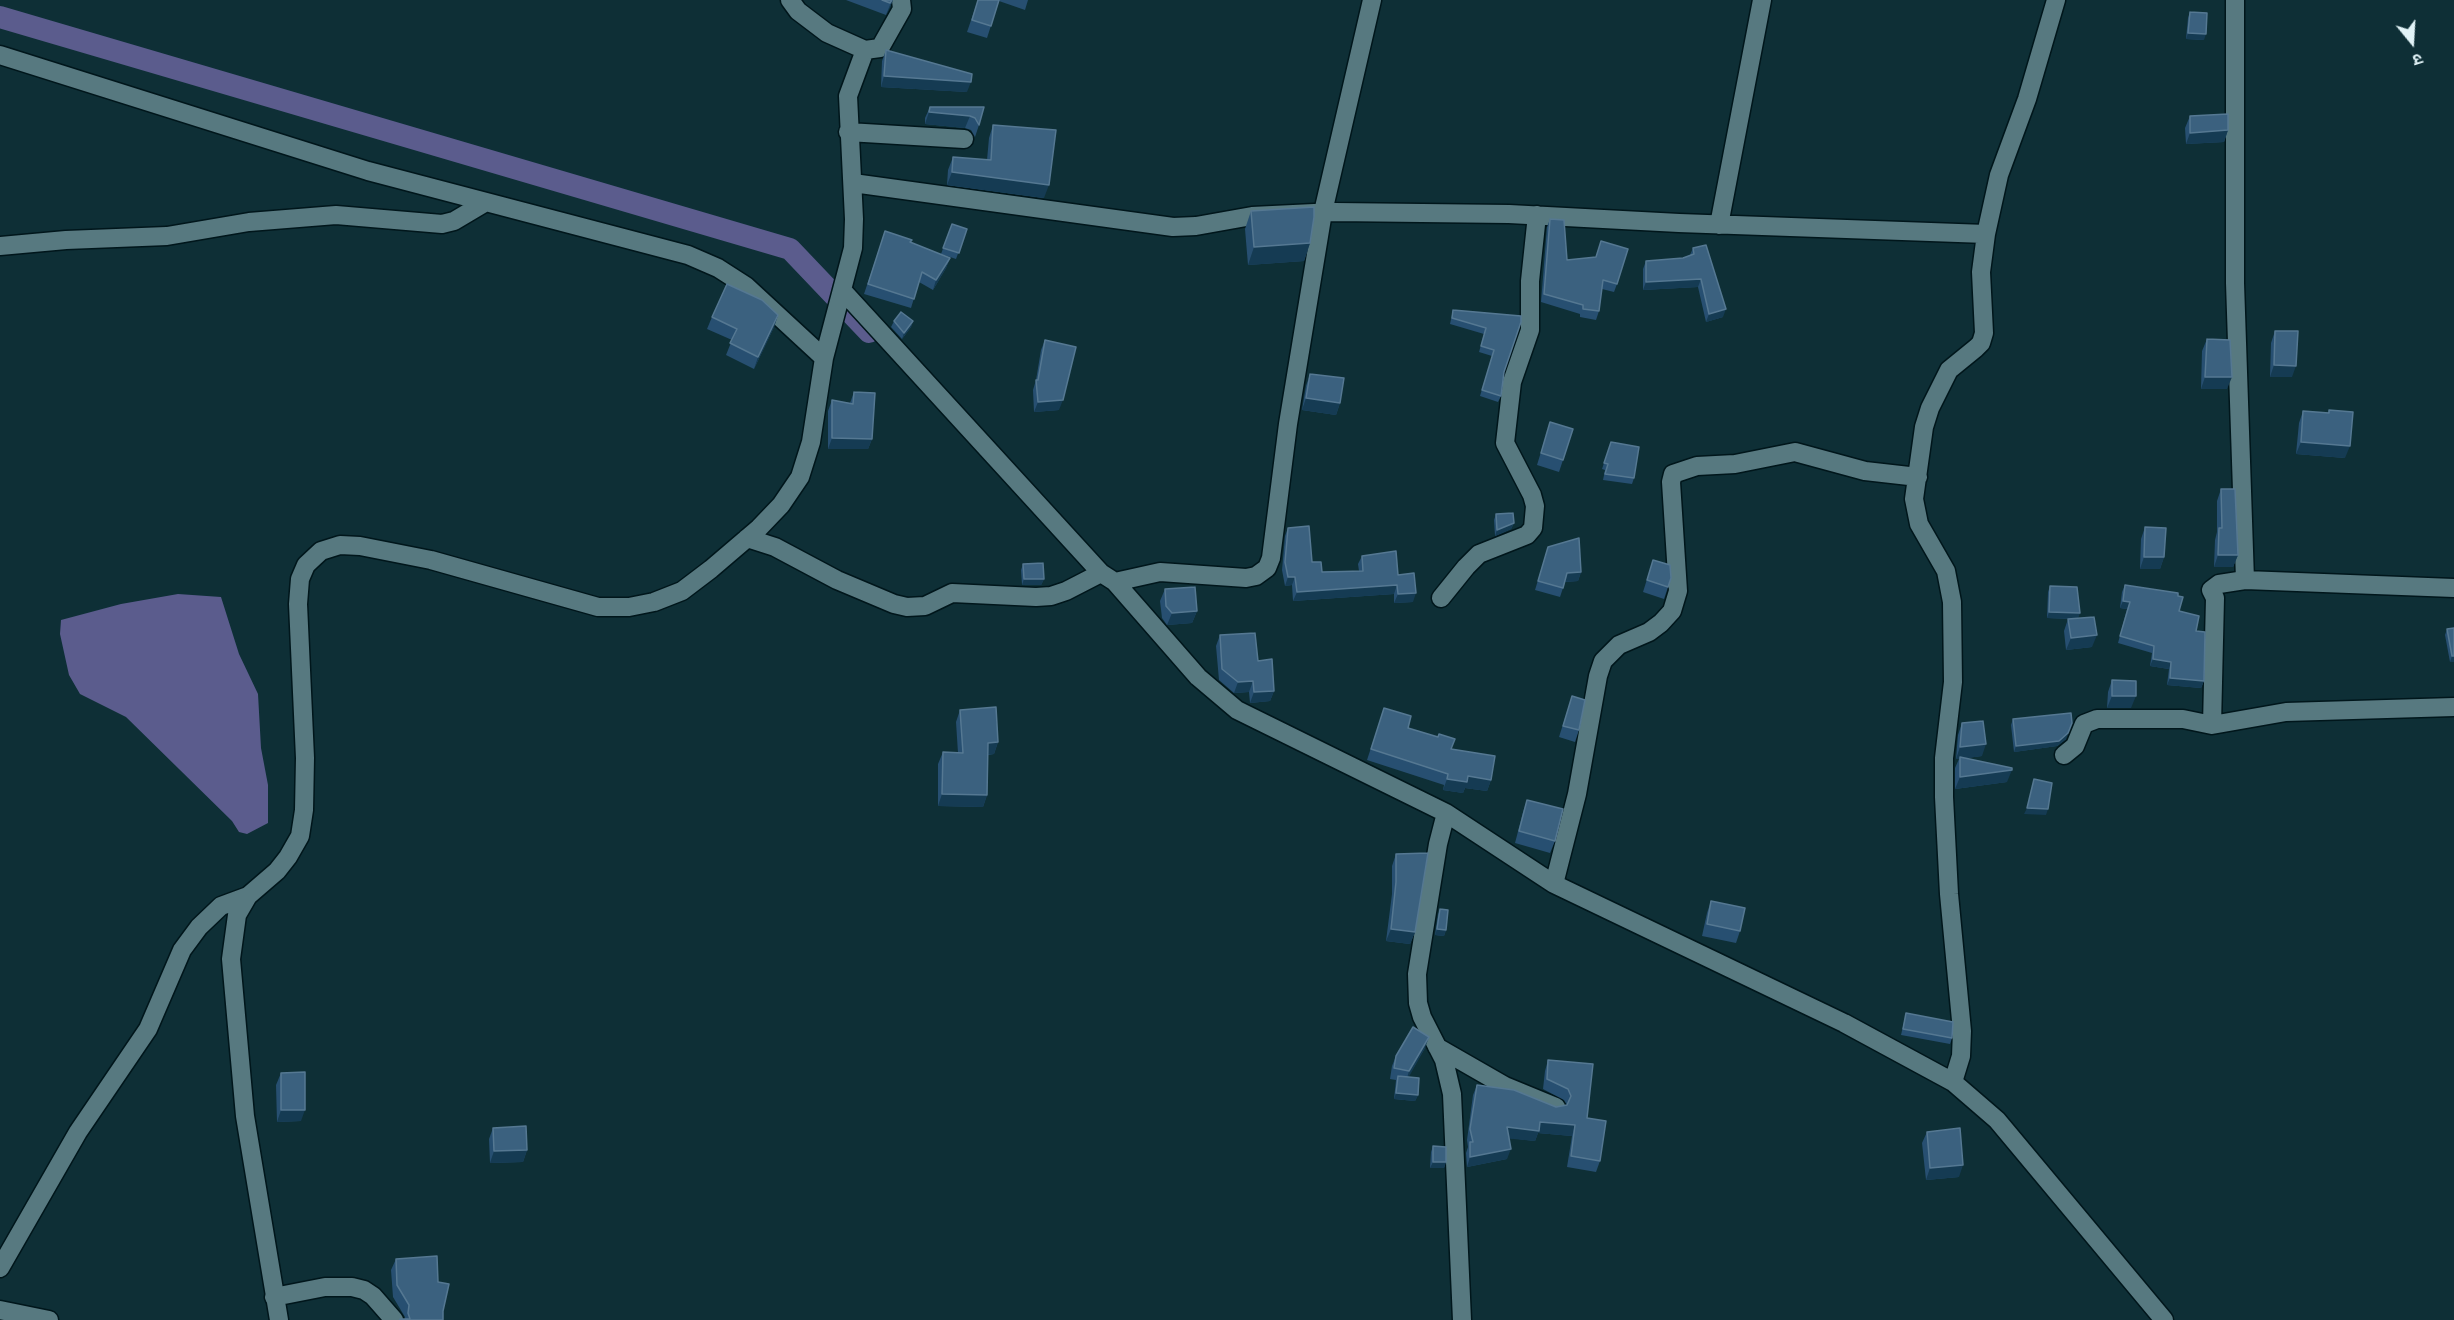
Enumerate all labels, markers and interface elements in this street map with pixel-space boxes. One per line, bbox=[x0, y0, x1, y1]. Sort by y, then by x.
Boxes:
north arrow bbox=[2382, 12, 2442, 72]
text: उ bbox=[2410, 49, 2425, 70]

